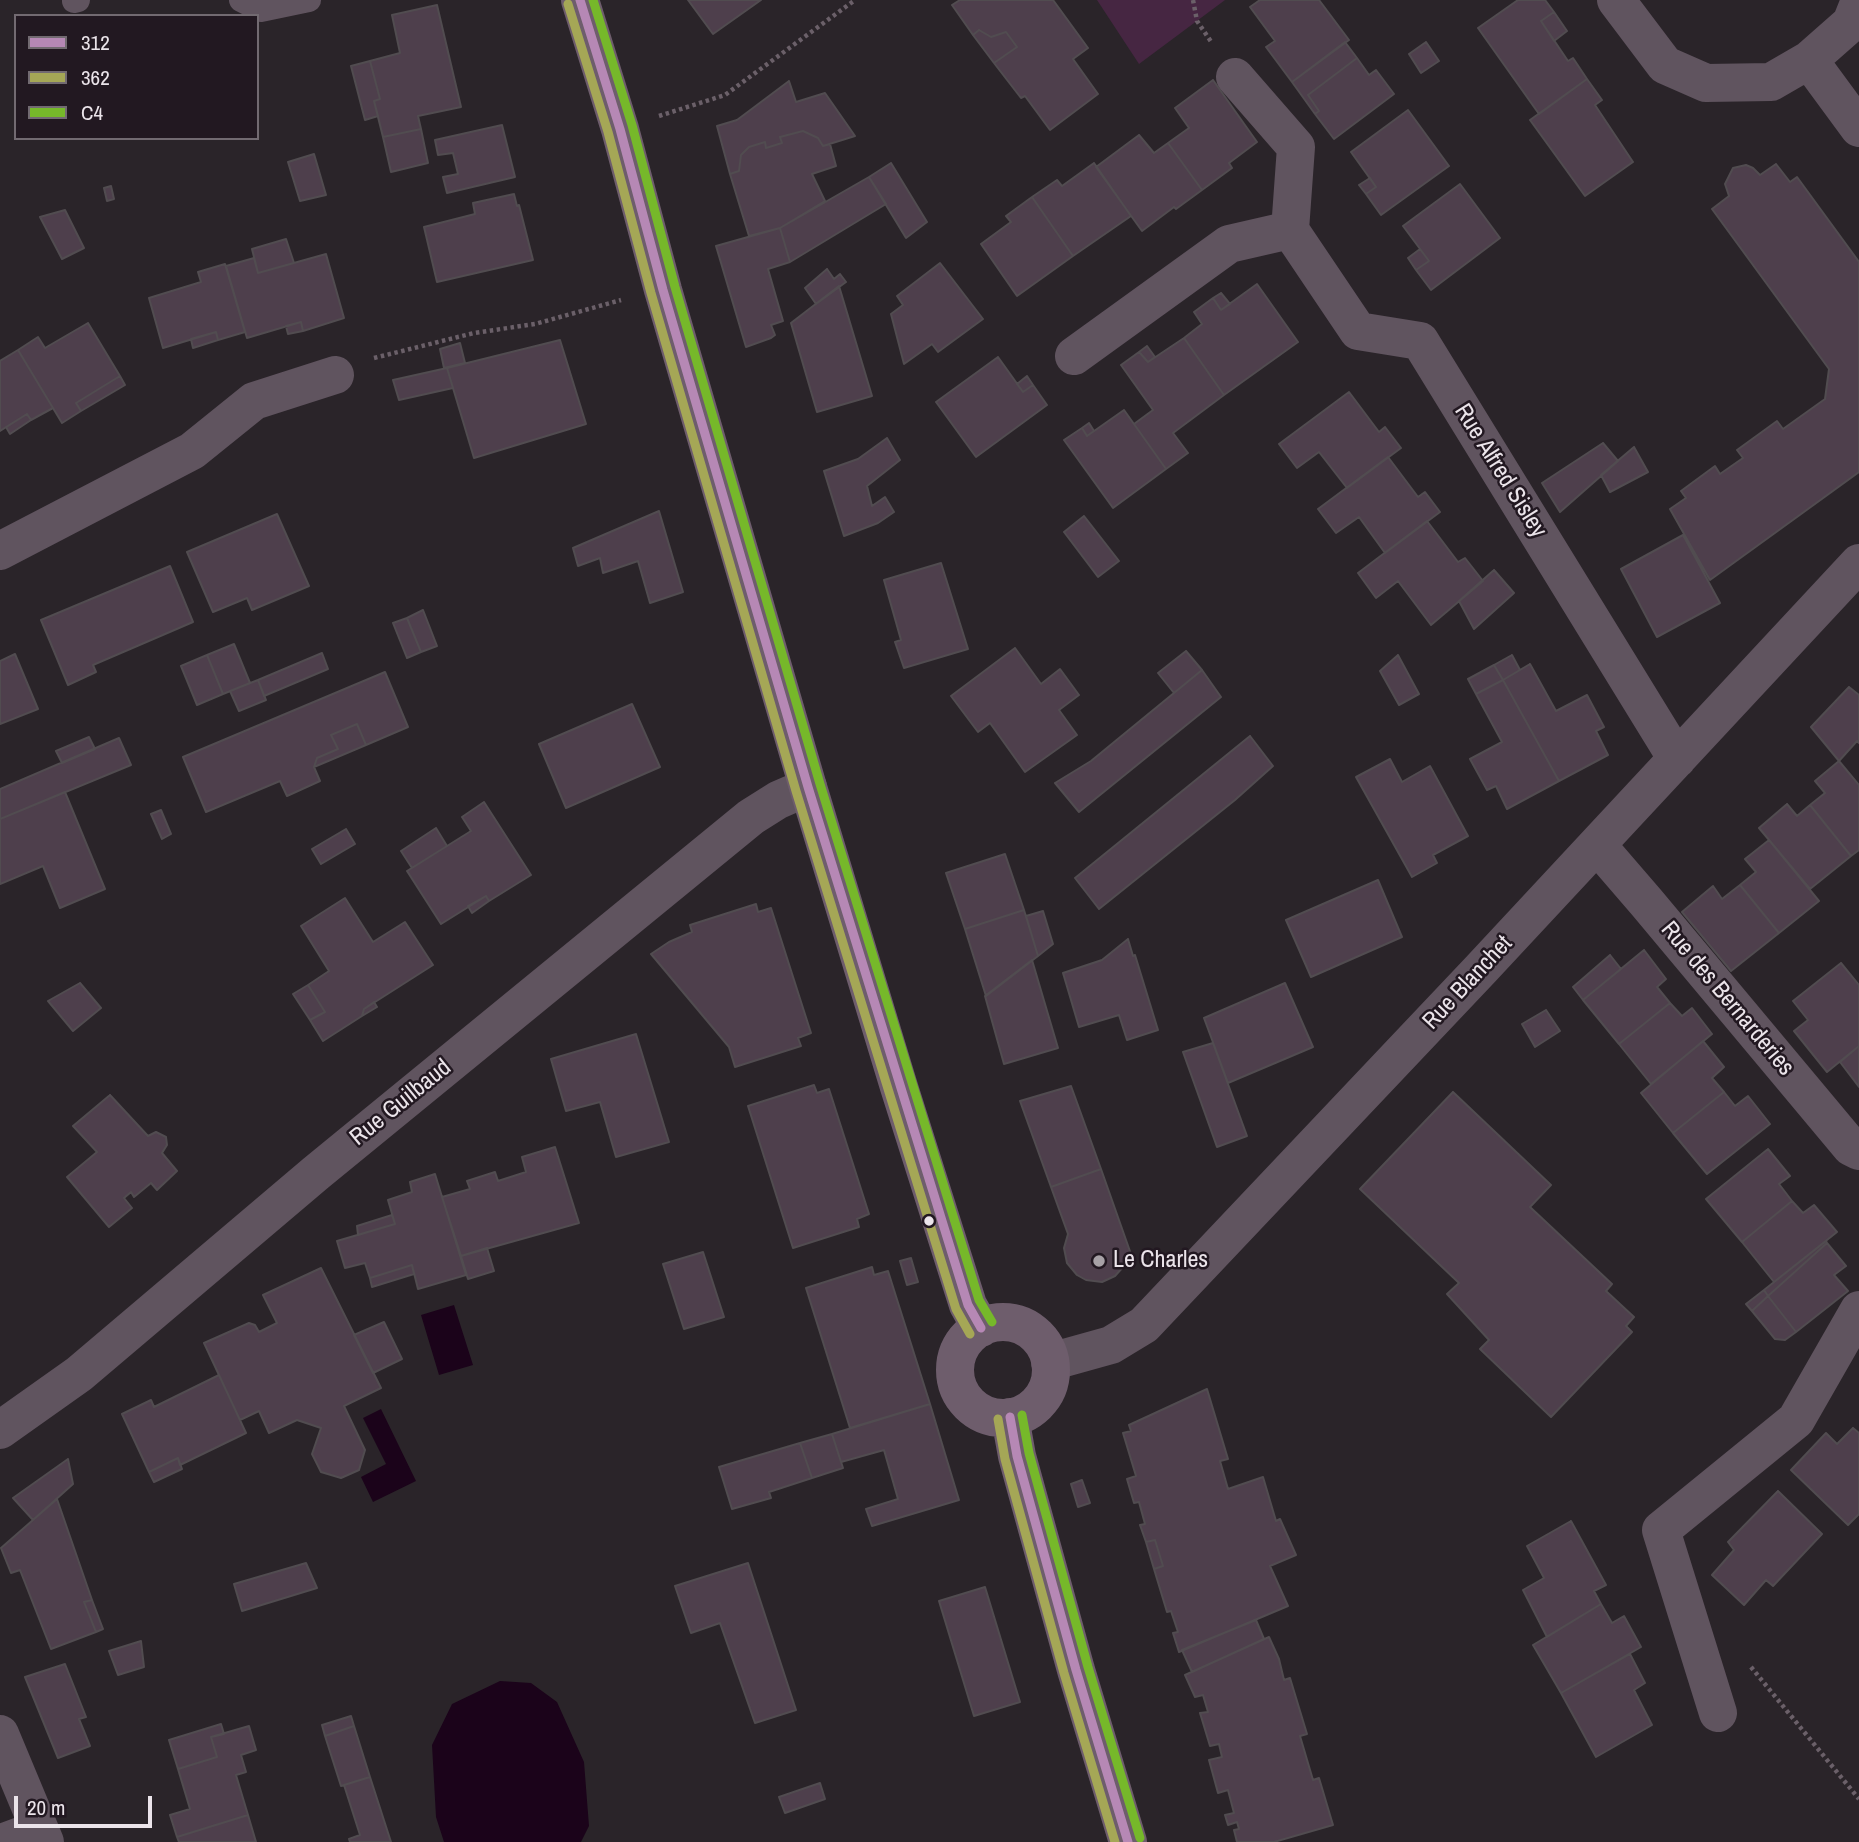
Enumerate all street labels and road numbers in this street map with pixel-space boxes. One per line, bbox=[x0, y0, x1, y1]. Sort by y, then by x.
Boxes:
street label: Rue Alfred Sisley bbox=[1448, 399, 1552, 543]
street label: Rue des Bernarderies bbox=[1654, 916, 1800, 1082]
street label: Rue Blanchet bbox=[1417, 930, 1519, 1036]
street label: Rue Guilbaud bbox=[345, 1054, 457, 1152]

